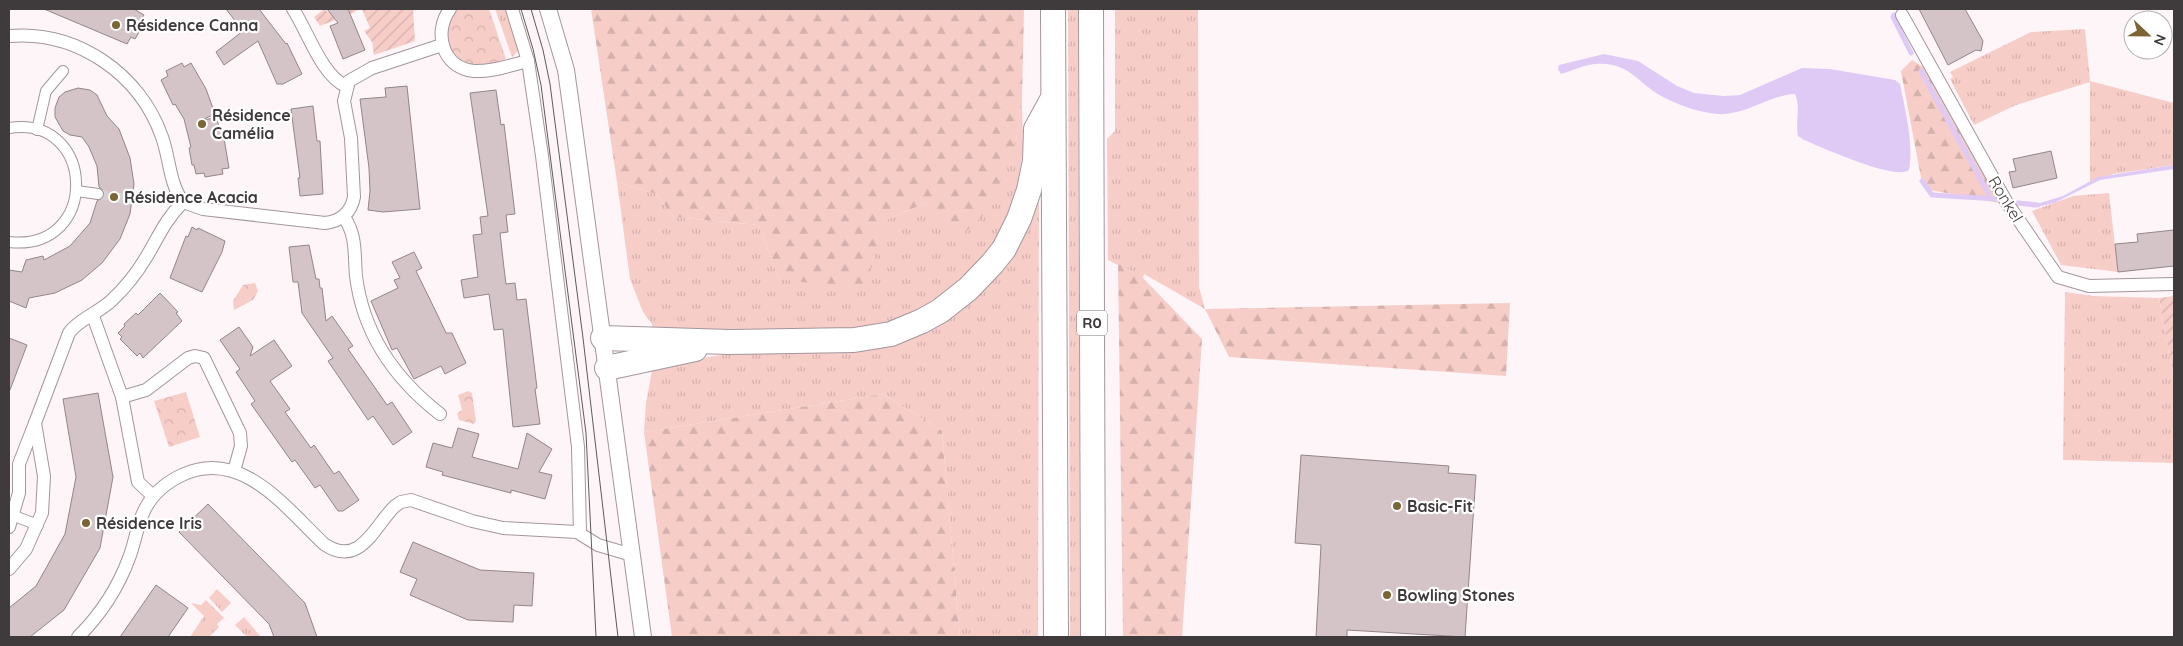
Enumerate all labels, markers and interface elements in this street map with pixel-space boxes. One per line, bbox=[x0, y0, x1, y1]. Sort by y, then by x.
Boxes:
north arrow bbox=[2123, 10, 2173, 60]
place label: Résidence Canna bbox=[126, 15, 258, 35]
marker: Résidence Canna bbox=[110, 19, 122, 31]
text: N bbox=[2150, 32, 2170, 48]
place label: Résidence Camélia bbox=[212, 105, 291, 143]
marker: Résidence Camélia bbox=[196, 118, 208, 130]
street label: Ronkel bbox=[1984, 172, 2028, 226]
place label: Résidence Acacia bbox=[124, 187, 258, 207]
marker: Résidence Acacia bbox=[108, 191, 120, 203]
road number: R0 bbox=[1077, 310, 1107, 336]
place label: Basic-Fit bbox=[1407, 496, 1473, 516]
marker: Basic-Fit bbox=[1391, 500, 1403, 512]
place label: Résidence Iris bbox=[96, 513, 202, 533]
marker: Résidence Iris bbox=[80, 517, 92, 529]
place label: Bowling Stones bbox=[1397, 585, 1515, 605]
marker: Bowling Stones bbox=[1381, 589, 1393, 601]

